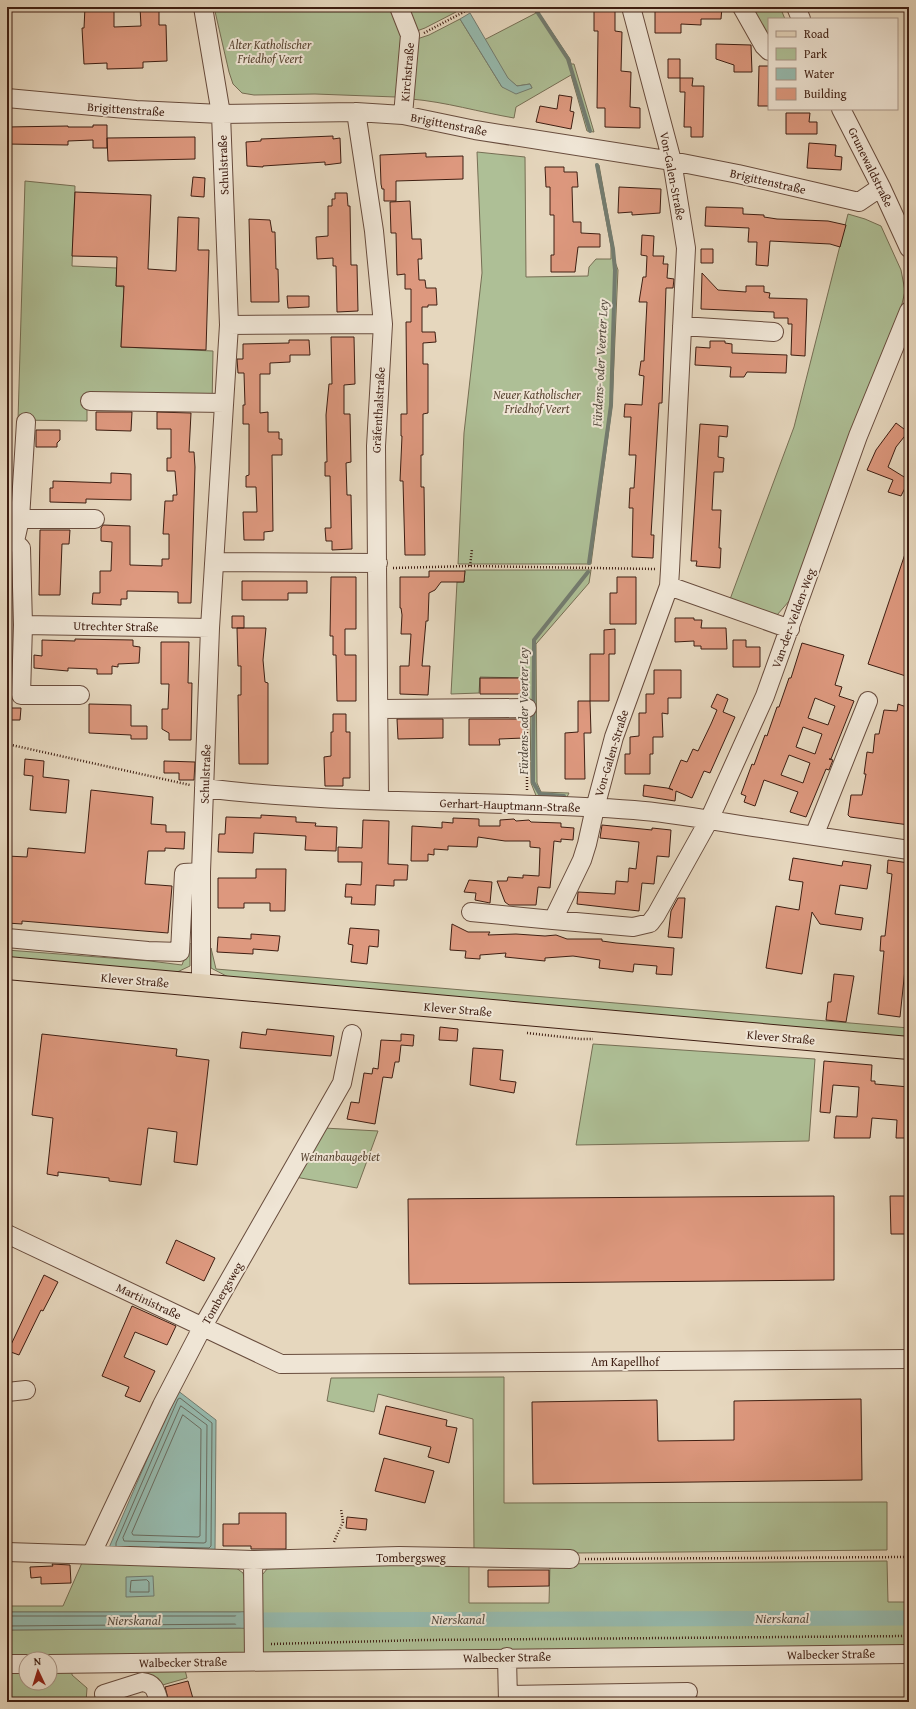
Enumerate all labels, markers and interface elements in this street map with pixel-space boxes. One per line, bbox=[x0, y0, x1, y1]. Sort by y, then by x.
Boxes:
legend bbox=[768, 18, 898, 110]
text: Road bbox=[804, 25, 830, 42]
park label: Alter Katholischer Friedhof Veert bbox=[228, 36, 312, 67]
street label: Kirchstraße bbox=[396, 41, 418, 102]
text: Park bbox=[804, 45, 828, 62]
text: Water bbox=[804, 65, 834, 82]
text: Building bbox=[804, 85, 847, 102]
street label: Brigittenstraße bbox=[87, 98, 166, 120]
street label: Brigittenstraße bbox=[409, 108, 489, 140]
street label: Grunewaldstraße bbox=[844, 124, 898, 210]
street label: Von-Galen-Straße bbox=[656, 130, 690, 222]
street label: Schulstraße bbox=[213, 134, 233, 195]
street label: Brigittenstraße bbox=[728, 164, 808, 198]
water label: Fürdens- oder Veerter Ley bbox=[587, 299, 613, 428]
street label: Gräfenthalstraße bbox=[367, 366, 389, 453]
park label: Neuer Katholischer Friedhof Veert bbox=[493, 386, 581, 417]
street label: Van-der-Velden-Weg bbox=[767, 566, 819, 670]
street label: Utrechter Straße bbox=[73, 617, 159, 635]
water label: Fürdens- oder Veerter Ley bbox=[514, 647, 533, 776]
street label: Von-Galen-Straße bbox=[590, 707, 632, 799]
street label: Schulstraße bbox=[195, 743, 215, 804]
street label: Gerhart-Hauptmann-Straße bbox=[439, 794, 581, 816]
street label: Klever Straße bbox=[100, 969, 170, 991]
street label: Klever Straße bbox=[423, 998, 493, 1020]
street label: Klever Straße bbox=[746, 1026, 816, 1048]
park label: Weinanbaugebiet bbox=[300, 1148, 380, 1165]
street label: Tombergsweg bbox=[197, 1259, 247, 1327]
street label: Martinistraße bbox=[114, 1278, 185, 1324]
street label: Am Kapellhof bbox=[591, 1353, 660, 1370]
street label: Tombergsweg bbox=[376, 1549, 446, 1566]
water label: Nierskanal bbox=[755, 1609, 809, 1628]
water label: Nierskanal bbox=[431, 1610, 485, 1629]
water label: Nierskanal bbox=[107, 1611, 161, 1630]
street label: Walbecker Straße bbox=[787, 1645, 876, 1663]
street label: Walbecker Straße bbox=[463, 1648, 552, 1666]
north arrow bbox=[18, 1651, 58, 1691]
text: N bbox=[33, 1653, 42, 1669]
street label: Walbecker Straße bbox=[139, 1653, 228, 1671]

